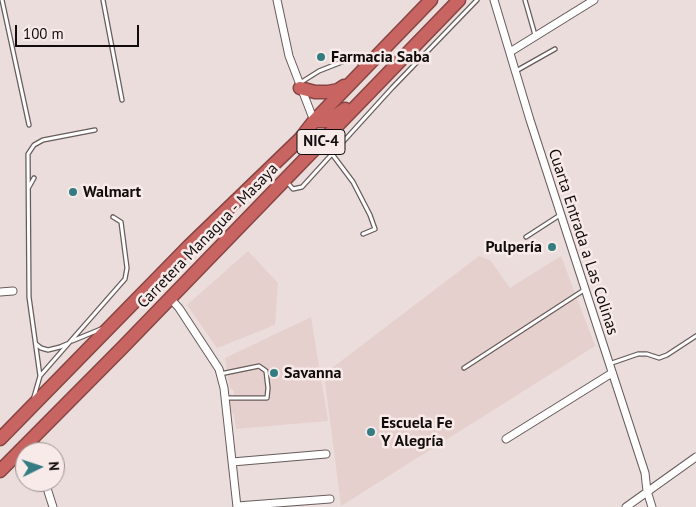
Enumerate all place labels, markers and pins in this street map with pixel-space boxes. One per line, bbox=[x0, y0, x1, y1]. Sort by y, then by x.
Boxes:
place label: Farmacia Saba bbox=[331, 47, 430, 67]
marker: Farmacia Saba bbox=[315, 51, 327, 63]
place label: Walmart bbox=[83, 182, 141, 202]
marker: Walmart bbox=[67, 186, 79, 198]
place label: Pulpería bbox=[485, 237, 542, 257]
marker: Pulpería bbox=[546, 241, 558, 253]
place label: Savanna bbox=[284, 363, 341, 383]
marker: Savanna bbox=[268, 367, 280, 379]
place label: Escuela Fe Y Alegría bbox=[381, 413, 453, 451]
marker: Escuela Fe Y Alegría bbox=[365, 426, 377, 438]

